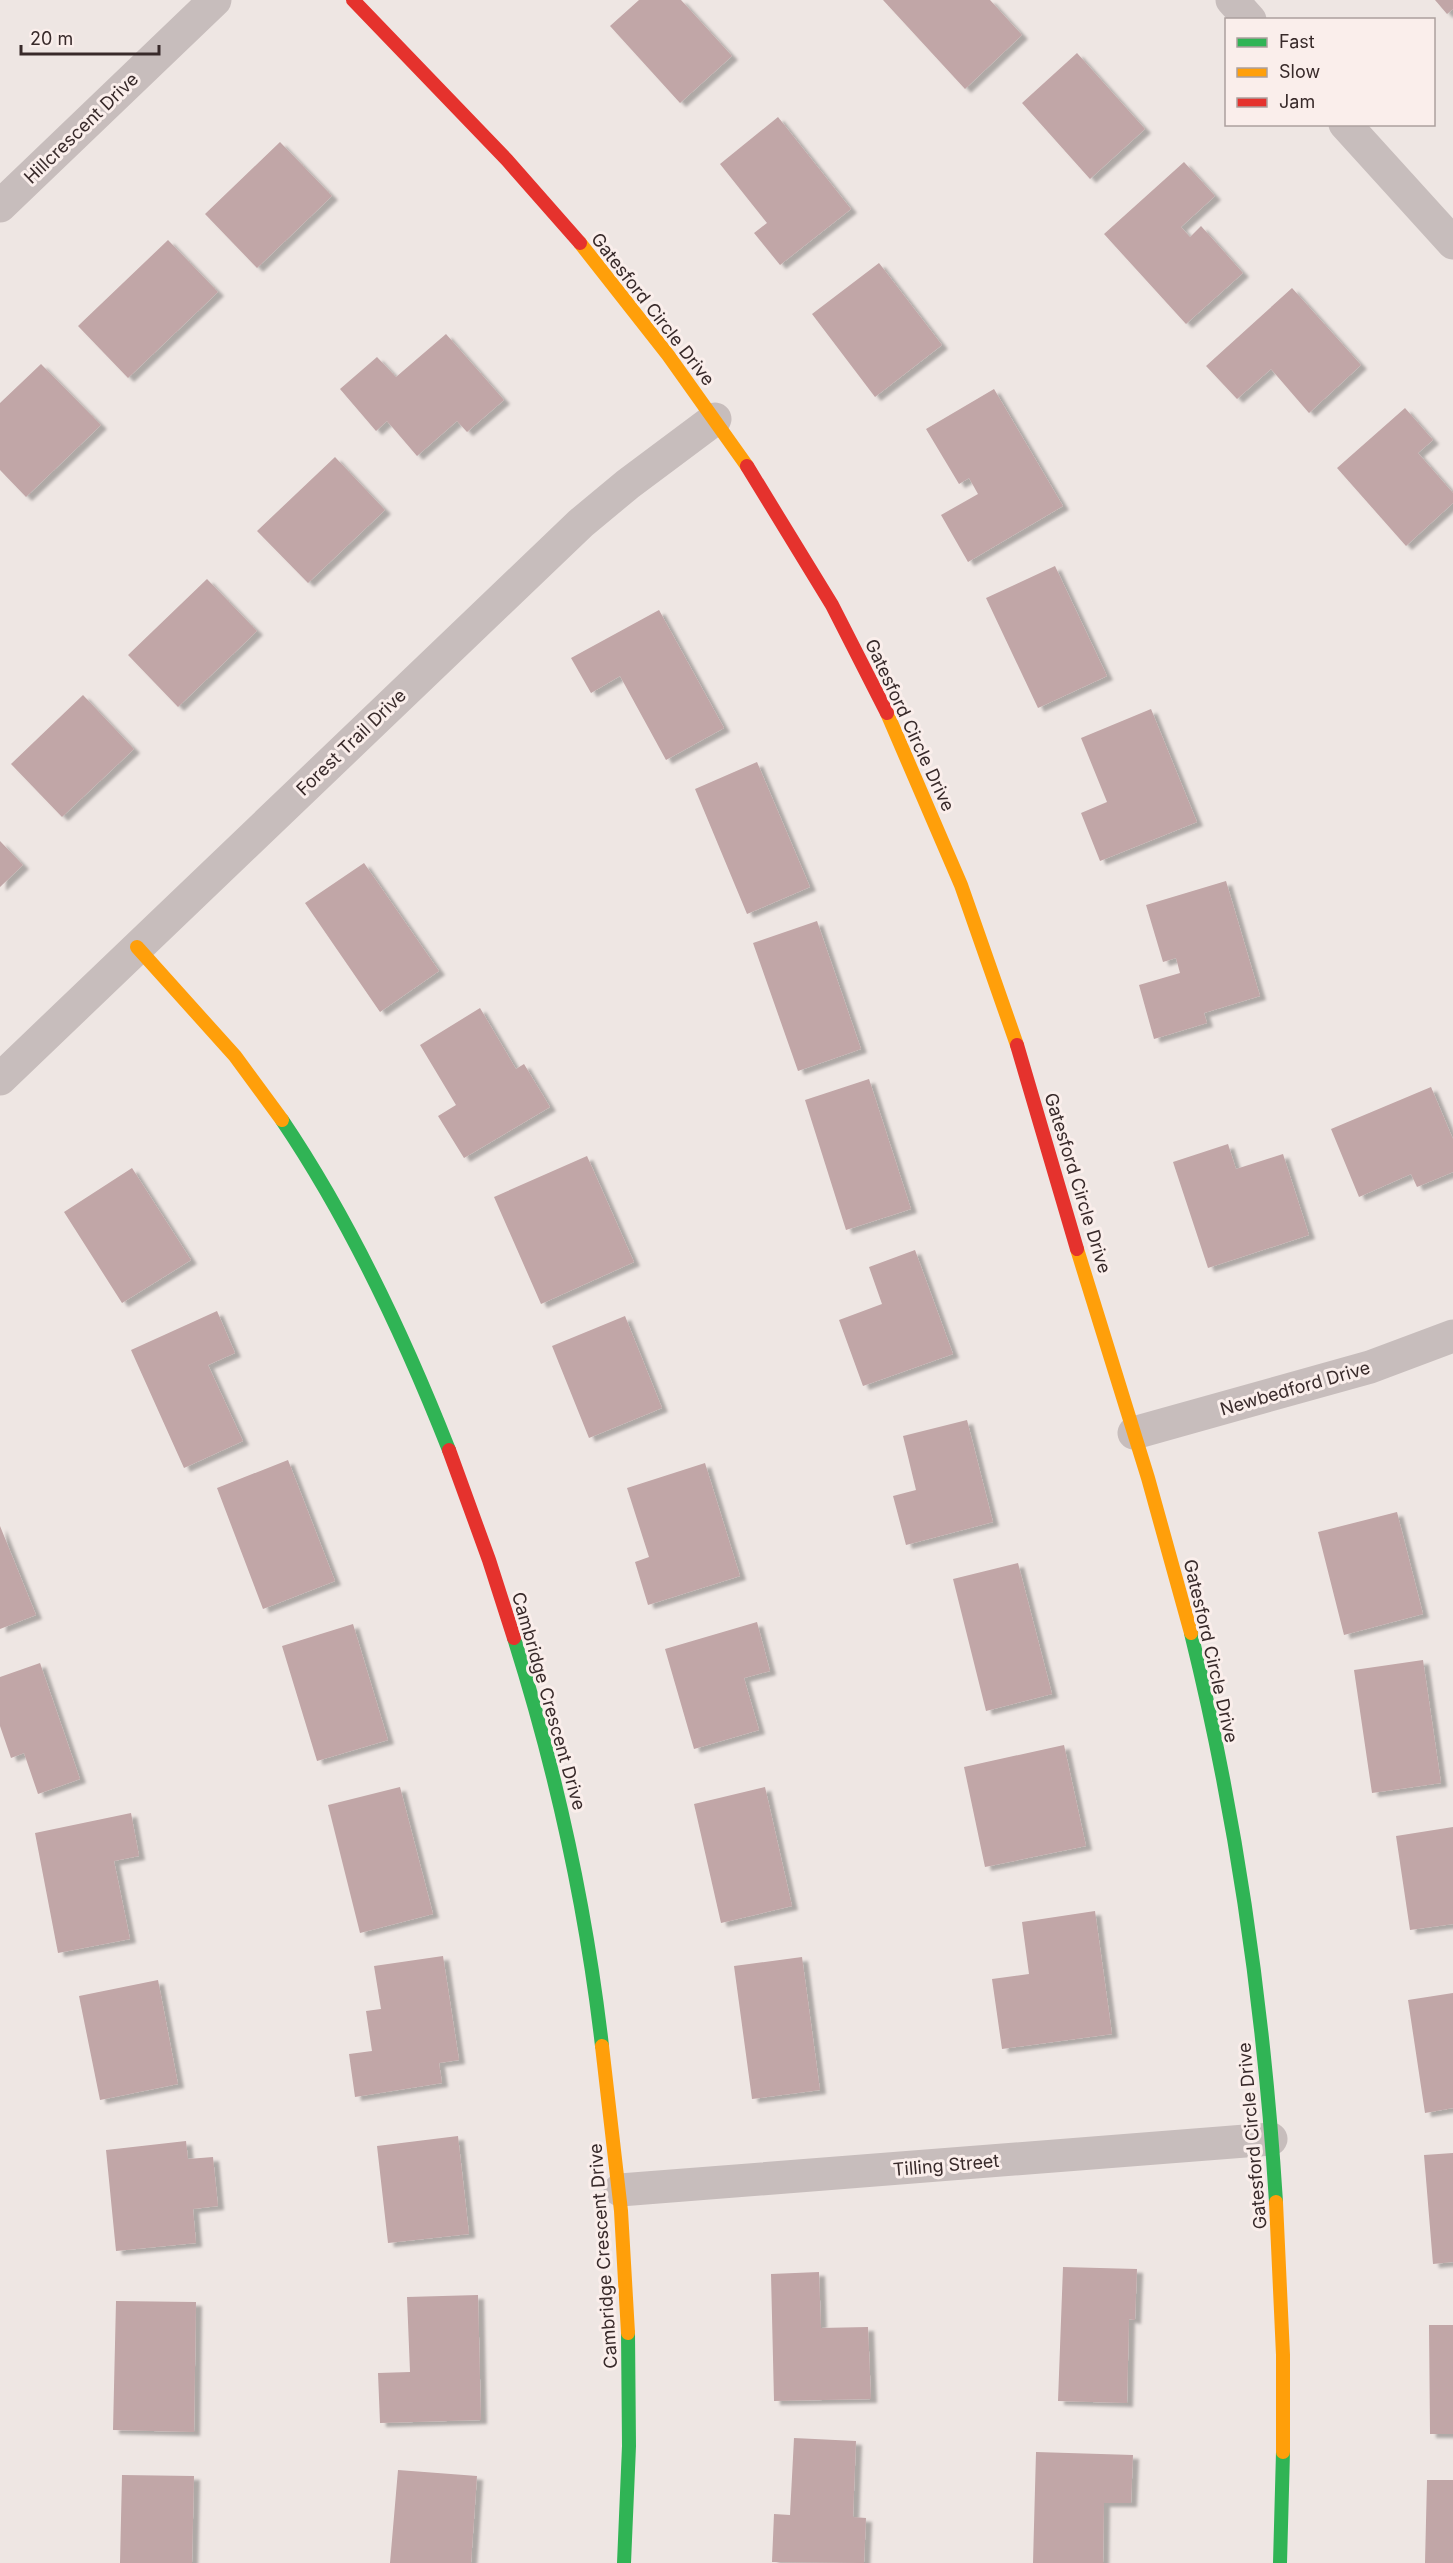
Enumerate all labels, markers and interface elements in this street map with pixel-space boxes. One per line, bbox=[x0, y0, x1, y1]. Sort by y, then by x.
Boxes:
scale bar bbox=[21, 18, 159, 56]
legend bbox=[1225, 18, 1435, 126]
text: 20 m bbox=[30, 28, 73, 49]
text: Fast bbox=[1279, 31, 1315, 52]
text: Slow bbox=[1279, 61, 1320, 82]
street label: Hillcrescent Drive bbox=[20, 68, 142, 188]
text: Jam bbox=[1279, 91, 1315, 112]
street label: Gatesford Circle Drive bbox=[587, 229, 719, 389]
street label: Gatesford Circle Drive bbox=[861, 636, 959, 814]
street label: Forest Trail Drive bbox=[292, 684, 410, 800]
street label: Gatesford Circle Drive bbox=[1041, 1090, 1115, 1276]
street label: Newbedford Drive bbox=[1218, 1357, 1372, 1419]
street label: Gatesford Circle Drive bbox=[1180, 1557, 1242, 1745]
street label: Cambridge Crescent Drive bbox=[508, 1590, 590, 1812]
street label: Gatesford Circle Drive bbox=[1233, 2042, 1271, 2230]
street label: Cambridge Crescent Drive bbox=[585, 2143, 621, 2369]
street label: Tilling Street bbox=[892, 2150, 1000, 2180]

